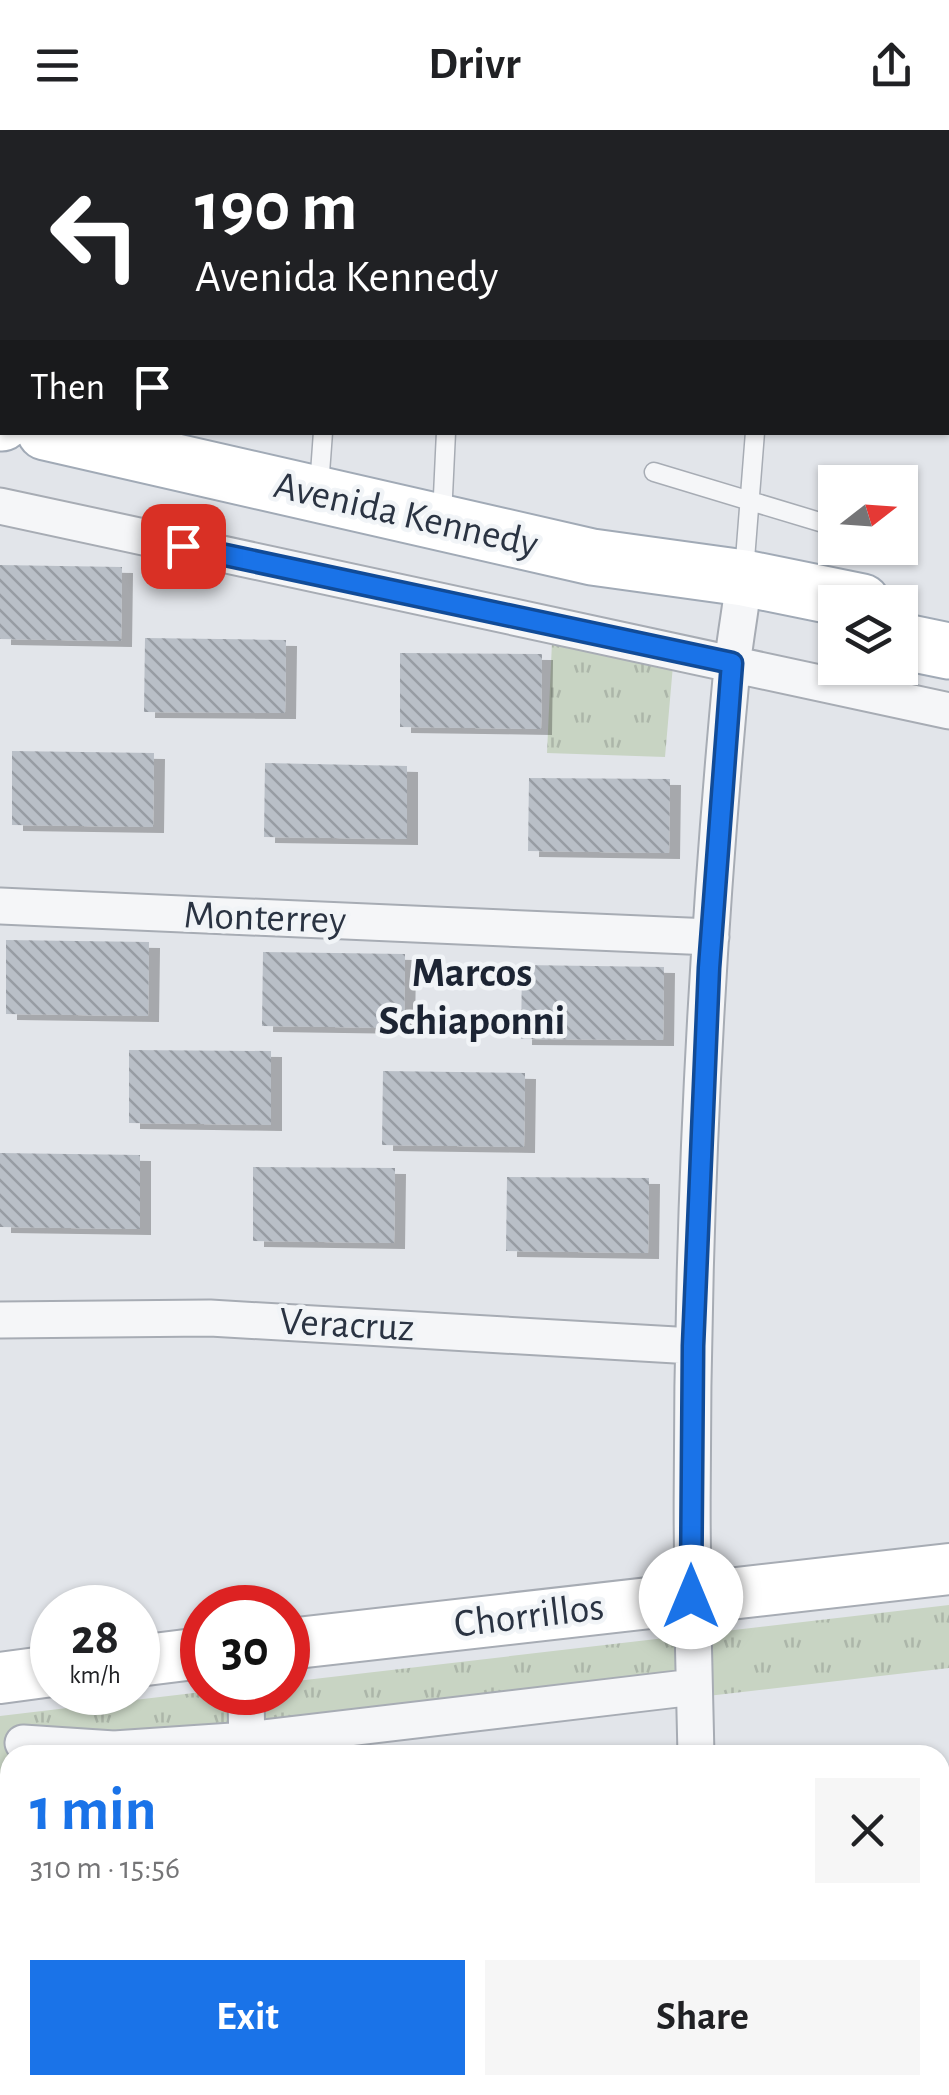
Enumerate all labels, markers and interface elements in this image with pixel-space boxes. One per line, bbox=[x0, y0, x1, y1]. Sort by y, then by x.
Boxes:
icon: menu bbox=[30, 38, 85, 93]
icon: share bbox=[864, 38, 919, 93]
text: Drivr bbox=[428, 42, 521, 87]
icon: left bbox=[30, 170, 160, 300]
text: 190 m bbox=[195, 173, 358, 243]
text: Avenida Kennedy bbox=[195, 255, 498, 300]
icon: arrive bbox=[125, 360, 180, 415]
text: Then bbox=[30, 369, 105, 407]
street label: Avenida Kennedy bbox=[270, 465, 542, 565]
north arrow bbox=[818, 465, 918, 565]
map controls bbox=[818, 465, 918, 685]
pin bbox=[141, 504, 226, 589]
icon: arrive bbox=[156, 519, 211, 574]
button: layers bbox=[818, 585, 918, 685]
street label: Monterrey bbox=[183, 895, 347, 941]
district label: Marcos Schiaponni bbox=[378, 952, 566, 1042]
street label: Veracruz bbox=[279, 1301, 415, 1349]
position arrow bbox=[639, 1545, 743, 1649]
speed limit sign: 30 bbox=[180, 1585, 310, 1715]
street label: Chorrillos bbox=[452, 1587, 606, 1645]
text: 28 bbox=[71, 1613, 119, 1663]
text: km/h bbox=[69, 1663, 121, 1688]
button: close bbox=[815, 1778, 920, 1883]
text: 1 min bbox=[30, 1781, 156, 1841]
text: 310 m · 15:56 bbox=[30, 1852, 180, 1884]
button: Exit bbox=[30, 1960, 465, 2075]
button: Share bbox=[485, 1960, 920, 2075]

